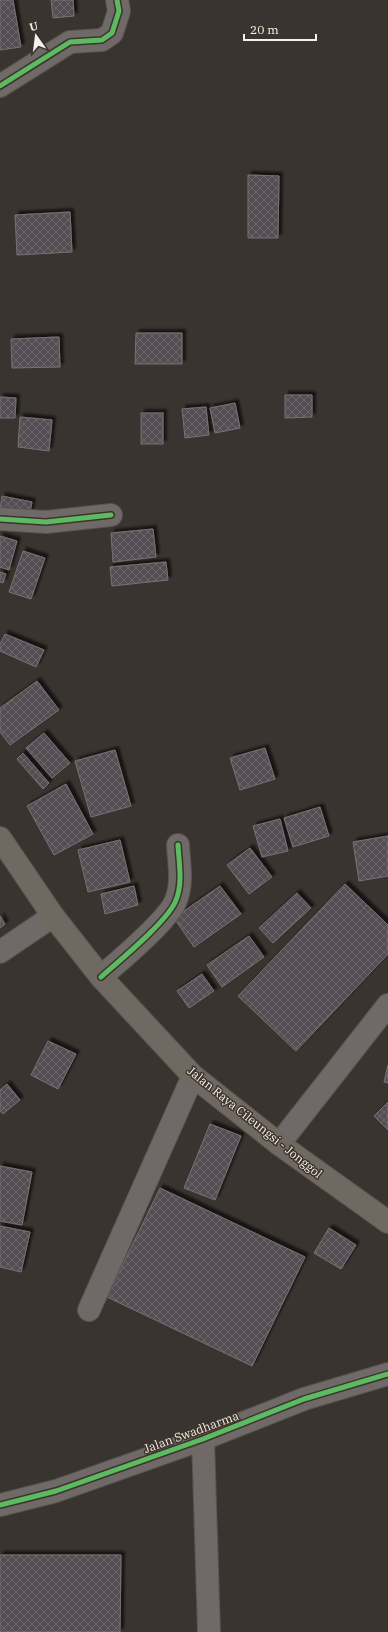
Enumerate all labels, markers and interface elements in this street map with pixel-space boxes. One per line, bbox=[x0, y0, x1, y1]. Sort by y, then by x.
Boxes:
north arrow bbox=[16, 16, 56, 56]
scale bar bbox=[244, 16, 316, 42]
text: U bbox=[28, 18, 40, 34]
text: 20 m bbox=[250, 22, 279, 37]
street label: Jalan Raya Cileungsi - Jonggol bbox=[185, 1063, 326, 1181]
street label: Jalan Swadharma bbox=[141, 1408, 241, 1456]

